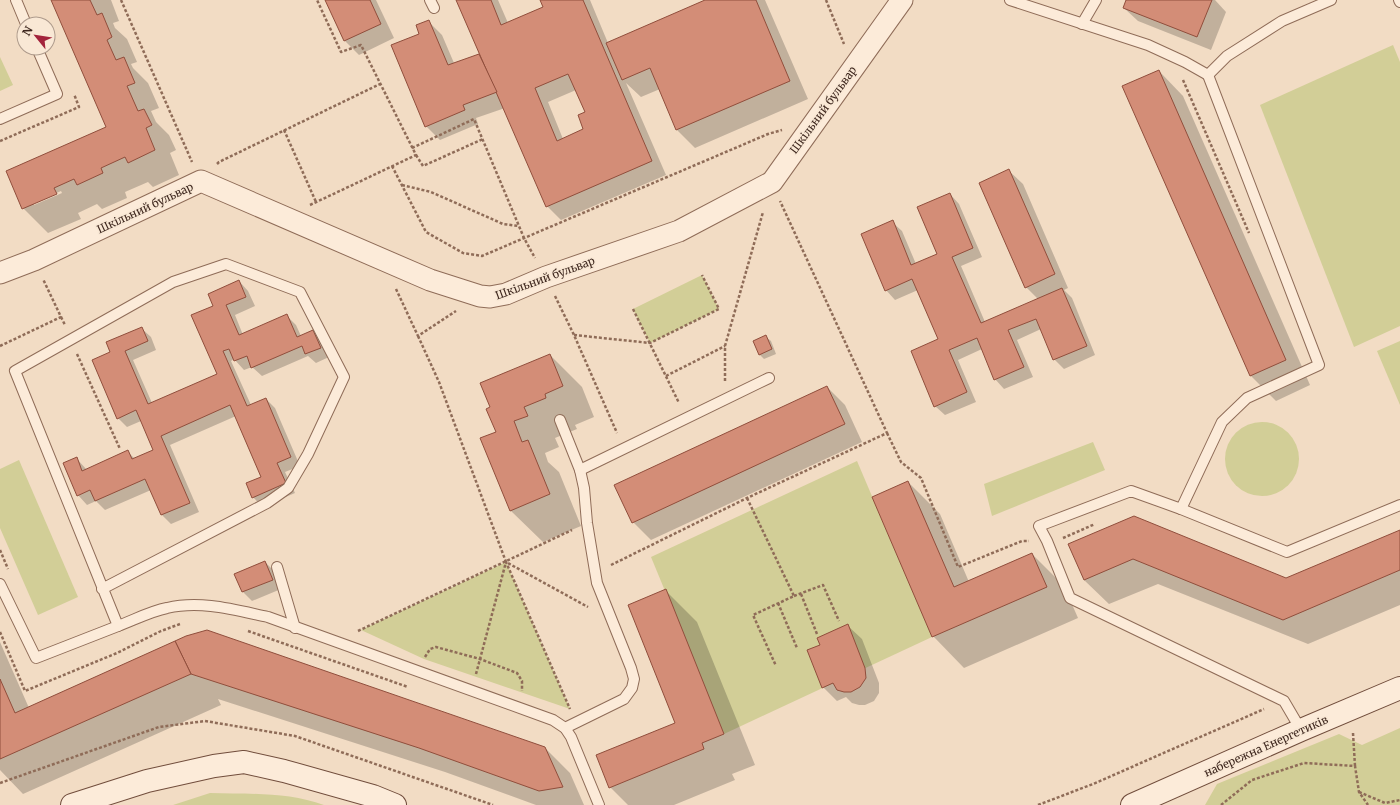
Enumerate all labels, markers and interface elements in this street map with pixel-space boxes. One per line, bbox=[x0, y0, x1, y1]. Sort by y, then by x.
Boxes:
north arrow bbox=[16, 16, 56, 56]
text: N bbox=[19, 23, 36, 38]
street label: Шкільний бульвар bbox=[787, 63, 860, 157]
street label: Шкільний бульвар bbox=[94, 179, 196, 237]
street label: Шкільний бульвар bbox=[493, 253, 597, 303]
street label: набережна Енергетиків bbox=[1202, 712, 1331, 780]

